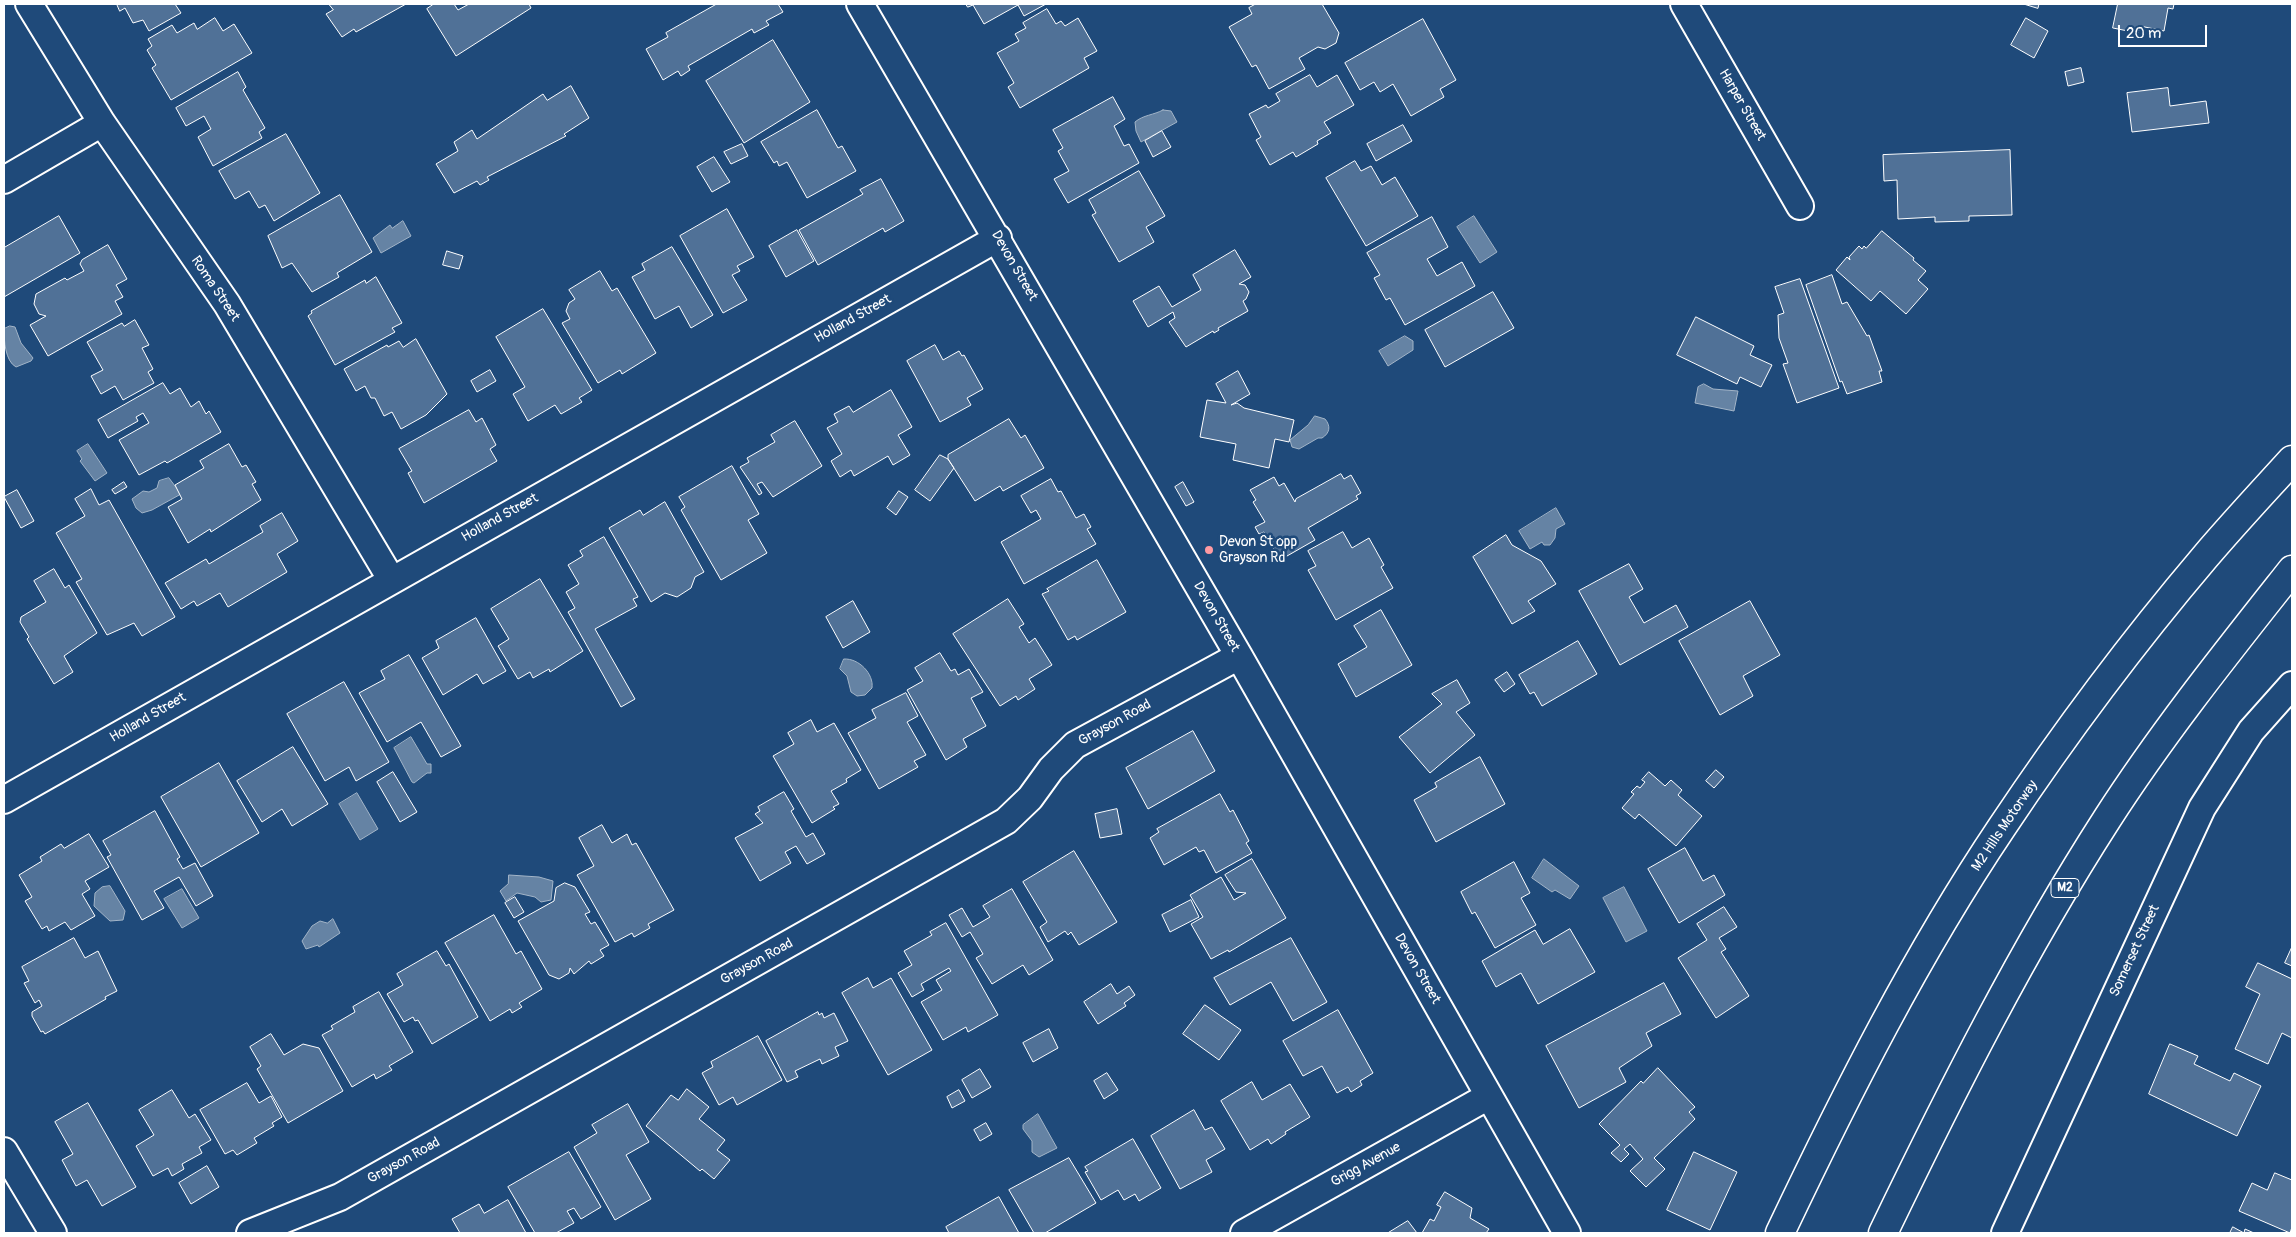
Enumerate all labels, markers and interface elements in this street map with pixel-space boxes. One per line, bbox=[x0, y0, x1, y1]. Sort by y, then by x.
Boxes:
scale bar bbox=[2121, 15, 2210, 47]
text: 20 m bbox=[2126, 24, 2161, 43]
street label: Harper Street bbox=[1715, 66, 1769, 144]
street label: Devon Street bbox=[987, 228, 1041, 304]
street label: Roma Street bbox=[187, 253, 243, 325]
street label: Holland Street bbox=[812, 291, 894, 347]
street label: Holland Street bbox=[459, 490, 541, 546]
place label: Devon St opp Grayson Rd bbox=[1219, 534, 1297, 566]
marker: Devon St opp Grayson Rd bbox=[1203, 544, 1215, 556]
street label: Devon Street bbox=[1189, 579, 1243, 655]
street label: Holland Street bbox=[107, 689, 189, 747]
street label: Grayson Road bbox=[1076, 696, 1154, 750]
street label: M2 Hills Motorway bbox=[1968, 777, 2042, 875]
road number: M2 bbox=[2051, 878, 2079, 898]
street label: Somerset Street bbox=[2106, 902, 2164, 1000]
street label: Devon Street bbox=[1390, 931, 1444, 1007]
street label: Grayson Road bbox=[718, 935, 796, 989]
street label: Grayson Road bbox=[365, 1134, 443, 1188]
street label: Grigg Avenue bbox=[1328, 1139, 1404, 1191]

